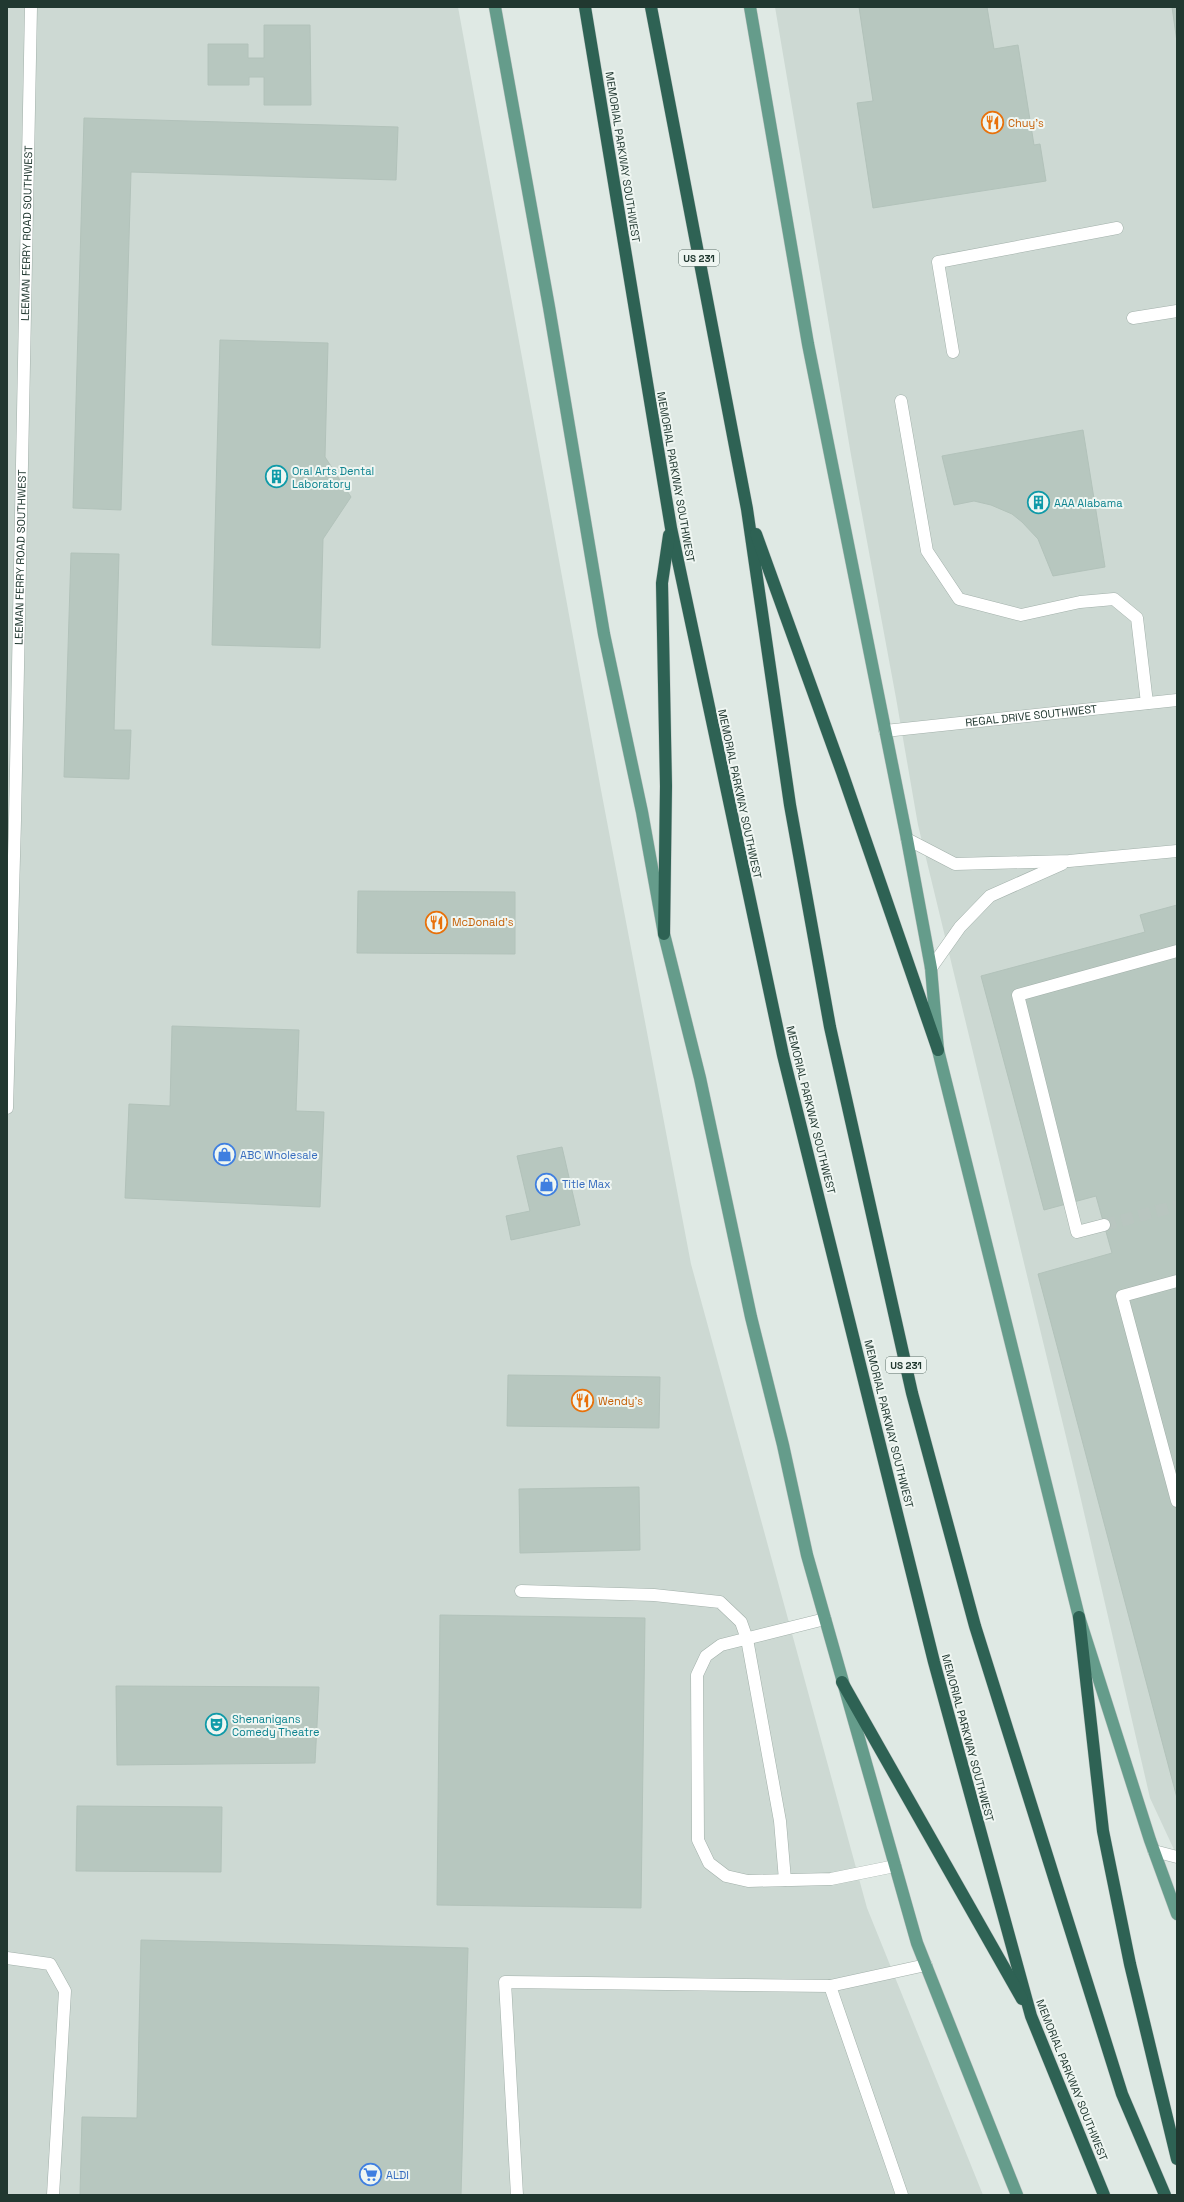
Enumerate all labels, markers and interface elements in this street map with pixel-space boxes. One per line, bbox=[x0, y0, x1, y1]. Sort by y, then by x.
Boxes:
street label: MEMORIAL PARKWAY SOUTHWEST bbox=[603, 71, 644, 244]
restaurant icon: Chuy's bbox=[980, 110, 1006, 136]
place label: Chuy's bbox=[1008, 116, 1044, 130]
street label: LEEMAN FERRY ROAD SOUTHWEST bbox=[18, 145, 35, 321]
road number: US 231 bbox=[679, 250, 719, 266]
street label: MEMORIAL PARKWAY SOUTHWEST bbox=[654, 391, 698, 564]
building icon: Oral Arts Dental Laboratory bbox=[264, 464, 290, 490]
place label: Oral Arts Dental Laboratory bbox=[292, 464, 374, 491]
street label: LEEMAN FERRY ROAD SOUTHWEST bbox=[11, 469, 29, 645]
building icon: AAA Alabama bbox=[1026, 490, 1052, 516]
place label: AAA Alabama bbox=[1054, 496, 1123, 510]
street label: REGAL DRIVE SOUTHWEST bbox=[965, 701, 1098, 729]
street label: MEMORIAL PARKWAY SOUTHWEST bbox=[715, 708, 765, 881]
restaurant icon: McDonald's bbox=[423, 909, 449, 935]
place label: McDonald's bbox=[452, 915, 514, 929]
street label: MEMORIAL PARKWAY SOUTHWEST bbox=[783, 1024, 839, 1196]
shop icon: ABC Wholesale bbox=[212, 1142, 238, 1168]
place label: ABC Wholesale bbox=[240, 1148, 318, 1162]
shop icon: Title Max bbox=[534, 1171, 560, 1197]
place label: Title Max bbox=[562, 1177, 611, 1191]
street label: MEMORIAL PARKWAY SOUTHWEST bbox=[861, 1338, 917, 1510]
road number: US 231 bbox=[886, 1357, 926, 1373]
restaurant icon: Wendy's bbox=[570, 1388, 596, 1414]
place label: Wendy's bbox=[598, 1394, 643, 1408]
street label: MEMORIAL PARKWAY SOUTHWEST bbox=[939, 1653, 997, 1824]
theatre icon: Shenanigans Comedy Theatre bbox=[204, 1712, 230, 1738]
place label: Shenanigans Comedy Theatre bbox=[232, 1712, 319, 1739]
street label: MEMORIAL PARKWAY SOUTHWEST bbox=[1033, 1997, 1111, 2163]
supermarket icon: ALDI bbox=[357, 2162, 383, 2188]
place label: ALDI bbox=[386, 2168, 409, 2182]

